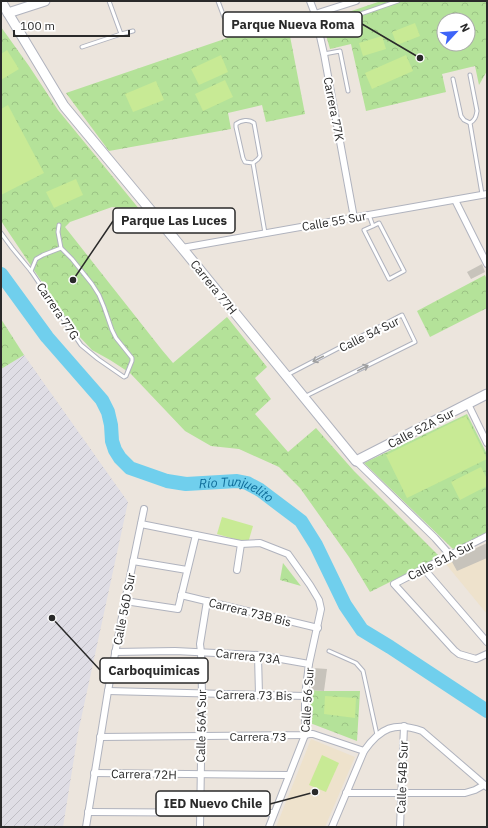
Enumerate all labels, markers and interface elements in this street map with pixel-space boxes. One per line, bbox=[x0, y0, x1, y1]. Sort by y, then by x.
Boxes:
scale bar bbox=[14, 12, 129, 38]
callout: Parque Nueva Roma bbox=[223, 12, 362, 37]
north arrow bbox=[436, 12, 476, 52]
text: Parque Nueva Roma bbox=[231, 16, 355, 33]
text: 100 m bbox=[20, 18, 55, 33]
text: N bbox=[457, 21, 473, 34]
street label: Carrera 77K bbox=[320, 76, 348, 143]
callout: Parque Las Luces bbox=[113, 208, 235, 233]
street label: Calle 55 Sur bbox=[301, 208, 368, 234]
text: Parque Las Luces bbox=[121, 212, 227, 229]
street label: Carrera 77H bbox=[188, 257, 240, 317]
street label: Carrera 77G bbox=[33, 280, 83, 342]
street label: Calle 54 Sur bbox=[336, 313, 402, 355]
one-way arrow bbox=[312, 356, 324, 363]
one-way arrow bbox=[357, 363, 369, 371]
street label: Calle 52A Sur bbox=[385, 405, 457, 451]
water label: Río Tunjuelito bbox=[198, 472, 277, 506]
street label: Calle 51A Sur bbox=[405, 537, 477, 583]
street label: Calle 56D Sur bbox=[110, 571, 138, 646]
street label: Carrera 73B Bis bbox=[207, 594, 293, 630]
street label: Carrera 73A bbox=[215, 645, 281, 667]
callout: Carboquimicas bbox=[100, 658, 208, 683]
text: Carboquimicas bbox=[108, 662, 200, 679]
street label: Calle 56 Sur bbox=[297, 666, 317, 733]
street label: Carrera 73 Bis bbox=[216, 687, 293, 703]
street label: Calle 56A Sur bbox=[193, 689, 209, 763]
street label: Carrera 73 bbox=[229, 729, 287, 744]
street label: Calle 54B Sur bbox=[393, 740, 411, 814]
street label: Carrera 72H bbox=[111, 766, 177, 782]
callout: IED Nuevo Chile bbox=[156, 791, 270, 816]
text: IED Nuevo Chile bbox=[164, 795, 262, 812]

